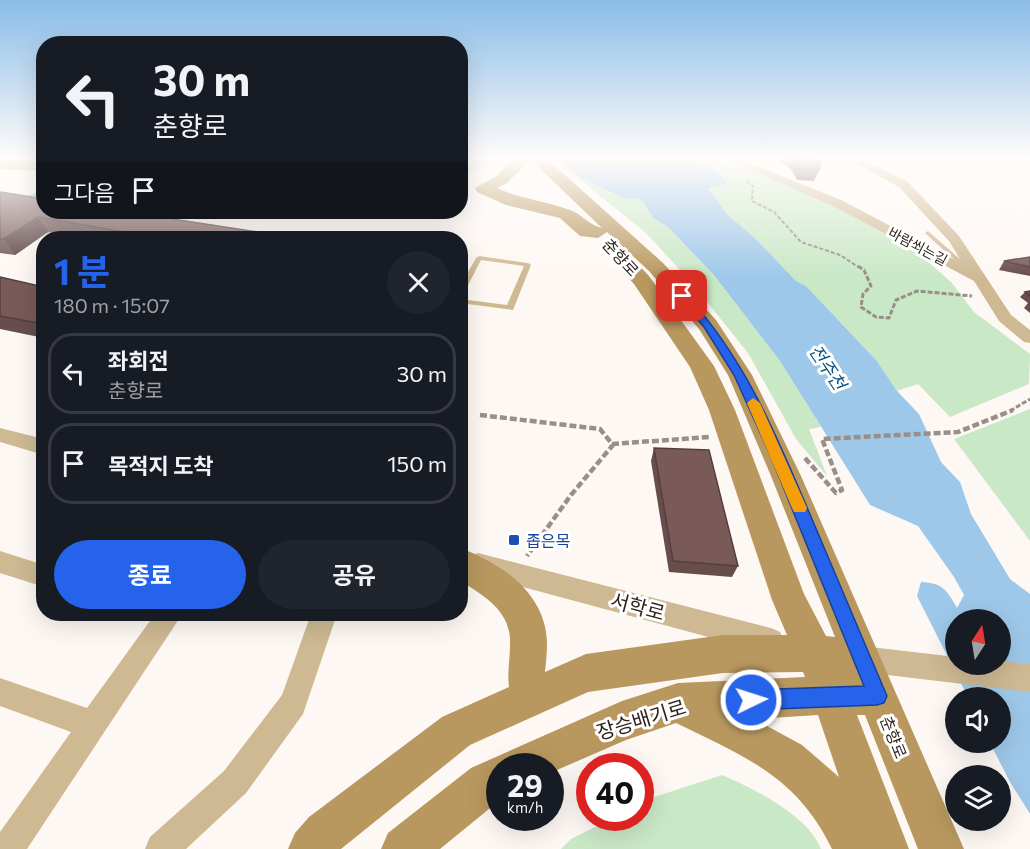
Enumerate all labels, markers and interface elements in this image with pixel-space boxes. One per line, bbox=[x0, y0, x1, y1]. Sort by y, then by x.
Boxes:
text: 30 m bbox=[153, 53, 250, 105]
icon: left bbox=[54, 60, 132, 138]
text: 춘향로 bbox=[153, 109, 228, 142]
icon: arrive bbox=[127, 174, 160, 207]
text: 그다음 bbox=[54, 179, 115, 206]
street label: 바람쐬는길 bbox=[886, 223, 950, 269]
street label: 춘향로 bbox=[599, 234, 643, 280]
text: 1 분 bbox=[54, 248, 110, 292]
button: close bbox=[387, 251, 450, 314]
pin bbox=[656, 270, 707, 321]
icon: arrive bbox=[665, 279, 698, 312]
text: 180 m · 15:07 bbox=[54, 293, 170, 317]
water label: 전주천 bbox=[805, 340, 852, 396]
text: 좌회전 bbox=[108, 347, 169, 374]
icon: left bbox=[57, 357, 90, 390]
text: 30 m bbox=[397, 360, 447, 387]
text: 춘향로 bbox=[108, 378, 163, 402]
icon: arrive bbox=[57, 447, 90, 480]
text: 150 m bbox=[387, 450, 447, 477]
text: 목적지 도착 bbox=[108, 452, 213, 479]
place label: 좁은목 bbox=[526, 531, 570, 550]
marker: 좁은목 bbox=[507, 533, 521, 547]
button: 종료 bbox=[54, 540, 246, 609]
button: 공유 bbox=[258, 540, 450, 609]
street label: 서학로 bbox=[608, 587, 668, 625]
north arrow bbox=[945, 609, 1011, 675]
map controls bbox=[945, 609, 1011, 831]
position arrow bbox=[719, 668, 783, 732]
button: sound bbox=[945, 687, 1011, 753]
street label: 장승배기로 bbox=[594, 694, 688, 744]
street label: 춘향로 bbox=[877, 713, 911, 761]
speed limit sign: 40 bbox=[576, 753, 654, 831]
button: layers bbox=[945, 765, 1011, 831]
text: 29 bbox=[507, 766, 543, 803]
text: km/h bbox=[507, 798, 543, 816]

